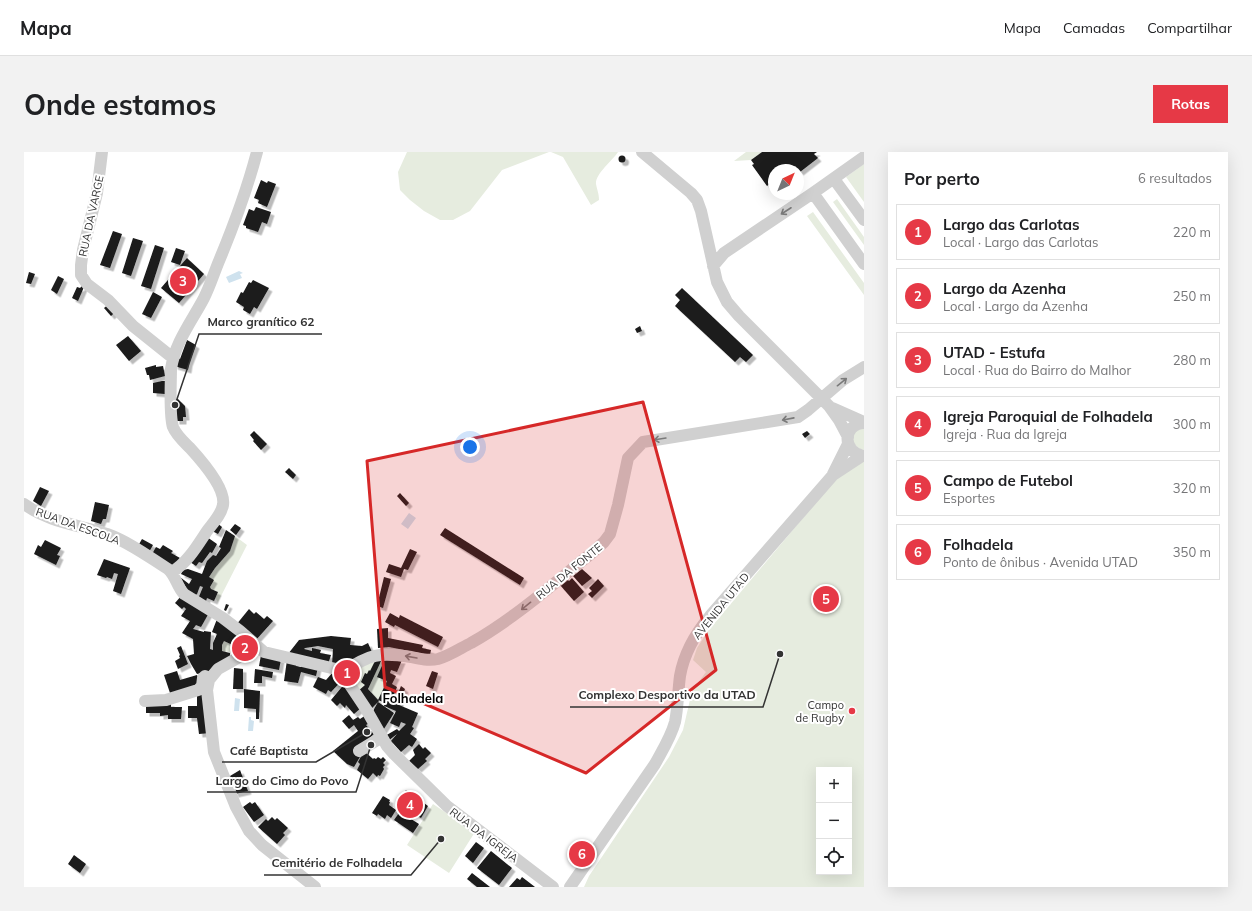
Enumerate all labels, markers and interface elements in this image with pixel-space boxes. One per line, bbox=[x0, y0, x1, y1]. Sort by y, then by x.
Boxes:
text: Mapa bbox=[20, 16, 72, 40]
text: Mapa bbox=[1004, 19, 1041, 37]
text: Camadas bbox=[1063, 19, 1125, 37]
text: Compartilhar bbox=[1147, 19, 1232, 37]
button: Rotas bbox=[1153, 85, 1228, 123]
text: Onde estamos bbox=[24, 87, 216, 122]
north arrow bbox=[768, 164, 804, 200]
text: Por perto bbox=[904, 168, 980, 189]
text: 6 resultados bbox=[1138, 170, 1212, 186]
street label: RUA DA VARGE bbox=[76, 174, 106, 258]
one-way arrow bbox=[781, 207, 792, 215]
text: Largo das Carlotas bbox=[943, 215, 1079, 234]
text: 1 bbox=[914, 224, 922, 240]
text: 220 m bbox=[1173, 224, 1211, 240]
text: Local · Largo das Carlotas bbox=[943, 234, 1099, 250]
pin: 3 bbox=[170, 266, 196, 296]
text: Largo da Azenha bbox=[943, 279, 1066, 298]
text: 2 bbox=[914, 288, 922, 304]
text: 250 m bbox=[1173, 288, 1211, 304]
text: Local · Largo da Azenha bbox=[943, 298, 1088, 314]
callout: Marco granítico 62 bbox=[199, 310, 322, 334]
text: Marco granítico 62 bbox=[207, 314, 315, 329]
text: UTAD - Estufa bbox=[943, 343, 1045, 362]
text: 3 bbox=[914, 352, 922, 368]
text: 280 m bbox=[1173, 352, 1211, 368]
text: Local · Rua do Bairro do Malhor bbox=[943, 362, 1131, 378]
one-way arrow bbox=[836, 378, 847, 386]
text: Igreja Paroquial de Folhadela bbox=[943, 407, 1153, 426]
one-way arrow bbox=[782, 415, 795, 423]
text: 4 bbox=[914, 416, 922, 432]
text: 300 m bbox=[1173, 416, 1211, 432]
text: Igreja · Rua da Igreja bbox=[943, 426, 1067, 442]
one-way arrow bbox=[654, 435, 667, 443]
your location bbox=[460, 437, 480, 457]
text: Campo de Futebol bbox=[943, 471, 1073, 490]
text: 5 bbox=[914, 480, 922, 496]
text: 320 m bbox=[1173, 480, 1211, 496]
text: Esportes bbox=[943, 490, 995, 506]
street label: RUA DA ESCOLA bbox=[34, 504, 122, 548]
text: Folhadela bbox=[943, 535, 1013, 554]
street label: RUA DA FONTE bbox=[533, 540, 605, 602]
text: 6 bbox=[914, 544, 922, 560]
text: 350 m bbox=[1173, 544, 1211, 560]
text: Ponto de ônibus · Avenida UTAD bbox=[943, 554, 1138, 570]
street label: AVENIDA UTAD bbox=[690, 570, 752, 642]
pin: 5 bbox=[813, 584, 839, 614]
one-way arrow bbox=[521, 601, 532, 610]
pin: 2 bbox=[232, 633, 258, 663]
one-way arrow bbox=[405, 653, 418, 661]
pin: 1 bbox=[334, 658, 360, 688]
callout: Complexo Desportivo da UTAD bbox=[570, 683, 763, 707]
text: Complexo Desportivo da UTAD bbox=[578, 687, 756, 702]
district label: Folhadela bbox=[383, 690, 443, 706]
place label: Campo de Rugby bbox=[796, 698, 844, 725]
marker: Campo de Rugby bbox=[847, 706, 857, 716]
callout: Café Baptista bbox=[222, 738, 316, 762]
text: Café Baptista bbox=[230, 743, 308, 758]
map controls bbox=[816, 767, 852, 875]
button: + bbox=[816, 767, 852, 803]
callout: Largo do Cimo do Povo bbox=[207, 768, 356, 792]
text: Largo do Cimo do Povo bbox=[215, 773, 349, 788]
pin: 4 bbox=[397, 790, 423, 820]
button: − bbox=[816, 803, 852, 839]
street label: RUA DA IGREJA bbox=[447, 805, 521, 865]
pin: 6 bbox=[569, 839, 595, 869]
button: locate bbox=[816, 839, 852, 875]
callout: Cemitério de Folhadela bbox=[264, 851, 411, 875]
text: Cemitério de Folhadela bbox=[271, 855, 403, 870]

